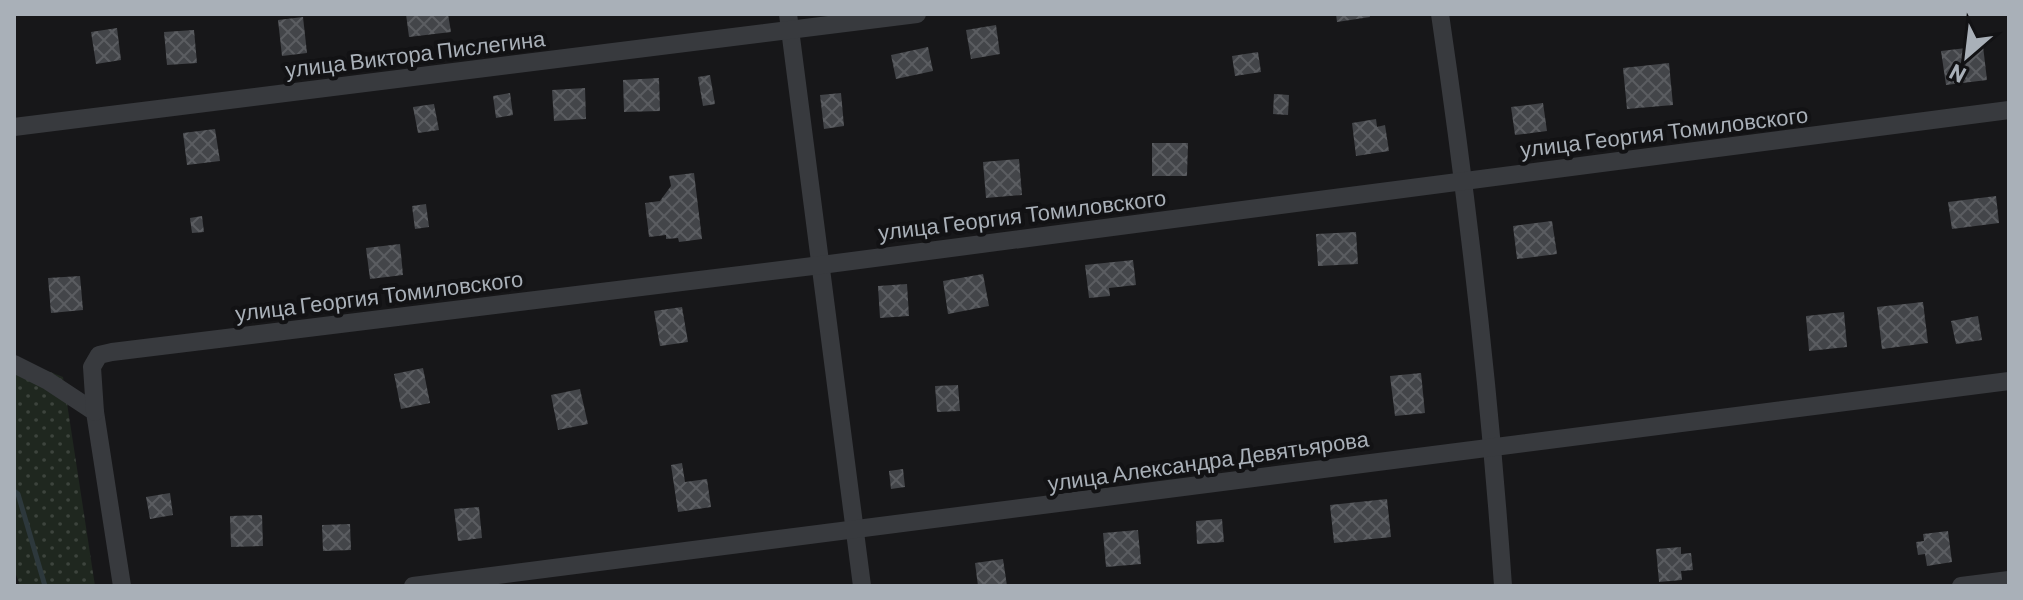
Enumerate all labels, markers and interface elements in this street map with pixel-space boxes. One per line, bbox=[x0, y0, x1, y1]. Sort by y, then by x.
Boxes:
north arrow bbox=[1927, 16, 2007, 96]
street label: улица Виктора Пислегина bbox=[284, 24, 547, 83]
text: N bbox=[1945, 60, 1970, 89]
street label: улица Георгия Томиловского bbox=[1519, 100, 1809, 163]
street label: улица Георгия Томиловского bbox=[877, 183, 1167, 246]
street label: улица Георгия Томиловского bbox=[234, 264, 524, 327]
street label: улица Александра Девятьярова bbox=[1046, 424, 1371, 496]

